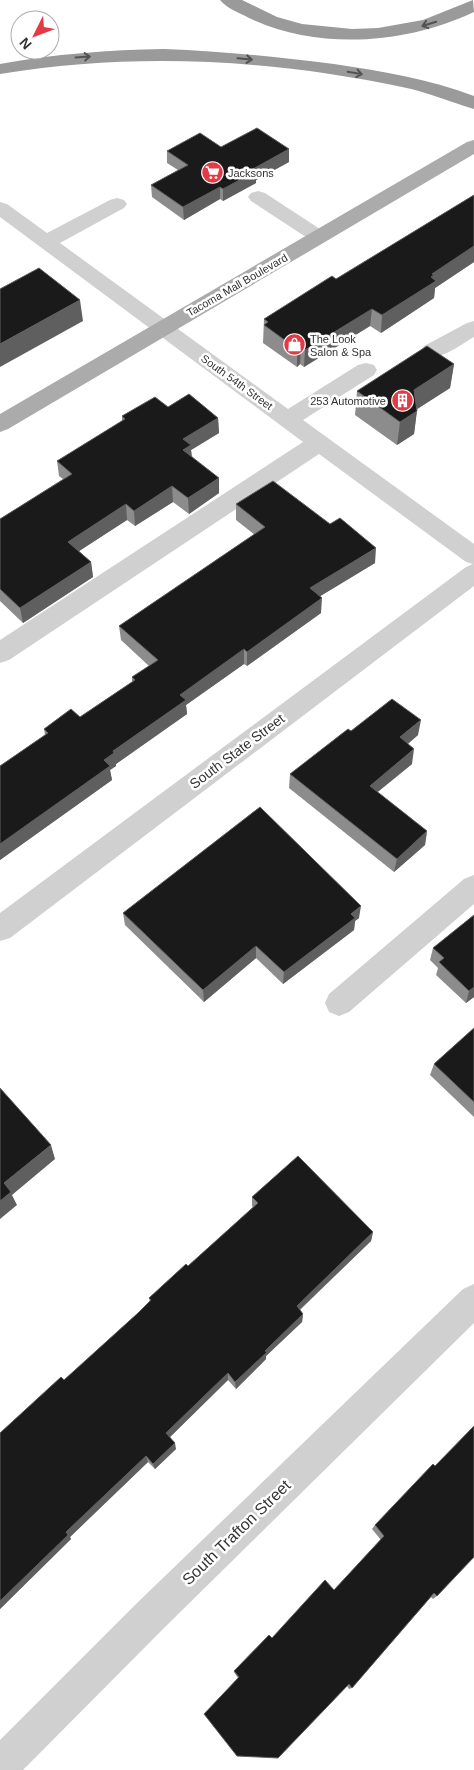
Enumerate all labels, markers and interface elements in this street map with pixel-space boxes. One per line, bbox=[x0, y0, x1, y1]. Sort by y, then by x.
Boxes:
north arrow bbox=[10, 10, 60, 60]
one-way arrow bbox=[422, 20, 438, 30]
text: N bbox=[16, 35, 35, 53]
one-way arrow bbox=[75, 53, 91, 62]
one-way arrow bbox=[237, 54, 253, 64]
one-way arrow bbox=[347, 68, 363, 78]
supermarket icon: Jacksons bbox=[200, 161, 224, 185]
place label: Jacksons bbox=[228, 167, 274, 179]
street label: Tacoma Mall Boulevard bbox=[184, 251, 290, 319]
shop icon: The Look Salon & Spa bbox=[282, 333, 306, 357]
place label: The Look Salon & Spa bbox=[310, 333, 372, 358]
street label: South 54th Street bbox=[199, 352, 275, 412]
building icon: 253 Automotive bbox=[390, 389, 414, 413]
place label: 253 Automotive bbox=[310, 395, 386, 407]
street label: South State Street bbox=[187, 710, 288, 792]
street label: South Trafton Street bbox=[179, 1476, 294, 1588]

